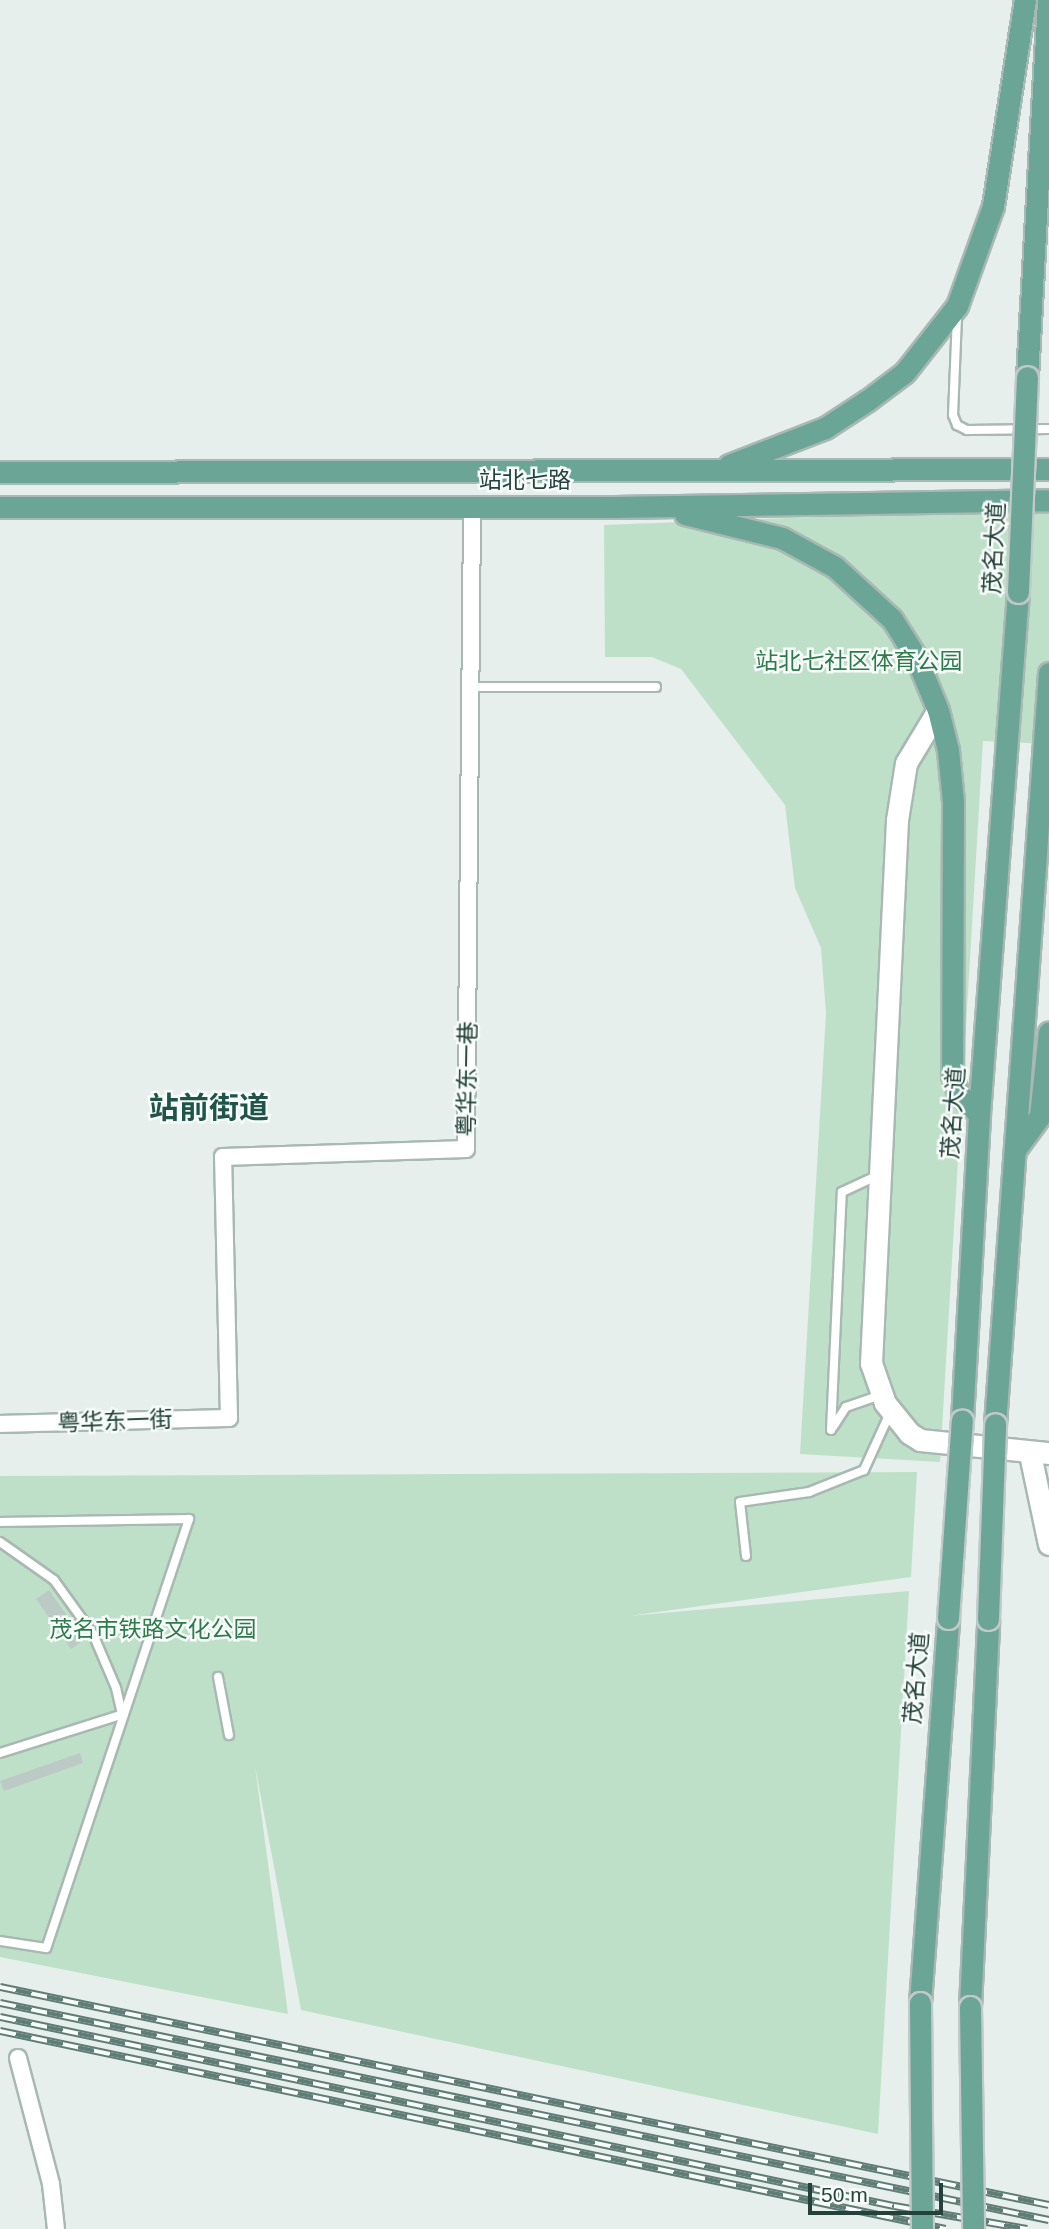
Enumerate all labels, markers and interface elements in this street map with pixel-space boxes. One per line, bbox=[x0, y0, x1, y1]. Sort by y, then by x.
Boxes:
street label: 站北七路 bbox=[479, 466, 571, 494]
street label: 茂名大道 bbox=[978, 501, 1010, 595]
park label: 站北七社区体育公园 bbox=[756, 647, 962, 675]
street label: 粤华东一巷 bbox=[452, 1021, 482, 1137]
street label: 茂名大道 bbox=[936, 1066, 970, 1160]
district label: 站前街道 bbox=[149, 1090, 269, 1126]
street label: 粤华东一街 bbox=[57, 1405, 173, 1437]
park label: 茂名市铁路文化公园 bbox=[50, 1615, 256, 1643]
street label: 茂名大道 bbox=[898, 1631, 934, 1725]
scale bar bbox=[811, 2170, 946, 2214]
text: 50 m bbox=[821, 2183, 868, 2206]

